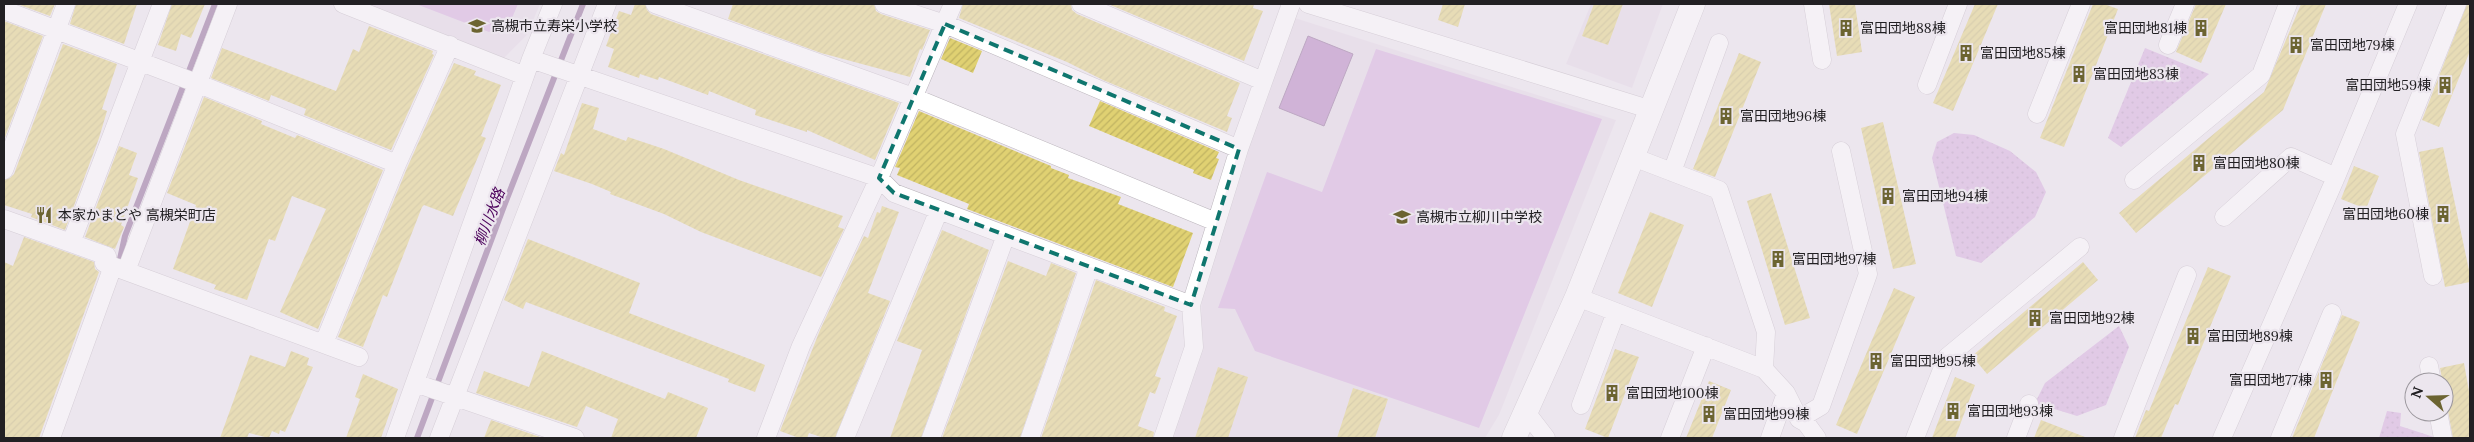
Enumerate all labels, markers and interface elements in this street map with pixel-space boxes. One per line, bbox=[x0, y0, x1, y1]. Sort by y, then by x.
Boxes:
school or university icon: 高槻市立寿栄小学校 bbox=[467, 16, 487, 36]
place label: 高槻市立寿栄小学校 bbox=[491, 17, 617, 35]
building icon: 富田団地88棟 bbox=[1836, 18, 1856, 38]
building icon: 富田団地81棟 bbox=[2191, 18, 2211, 38]
place label: 富田団地88棟 bbox=[1860, 19, 1946, 37]
place label: 富田団地81棟 bbox=[2104, 19, 2187, 37]
building icon: 富田団地79棟 bbox=[2286, 35, 2306, 55]
place label: 富田団地79棟 bbox=[2310, 36, 2395, 54]
building icon: 富田団地85棟 bbox=[1956, 43, 1976, 63]
place label: 富田団地85棟 bbox=[1980, 44, 2066, 62]
building icon: 富田団地83棟 bbox=[2069, 64, 2089, 84]
place label: 富田団地83棟 bbox=[2093, 65, 2179, 83]
building icon: 富田団地59棟 bbox=[2435, 75, 2455, 95]
place label: 富田団地59棟 bbox=[2345, 76, 2431, 94]
building icon: 富田団地96棟 bbox=[1716, 106, 1736, 126]
place label: 富田団地96棟 bbox=[1740, 107, 1826, 125]
building icon: 富田団地80棟 bbox=[2189, 153, 2209, 173]
place label: 富田団地80棟 bbox=[2213, 154, 2300, 172]
water label: 柳川水路 bbox=[469, 184, 509, 248]
building icon: 富田団地94棟 bbox=[1878, 186, 1898, 206]
place label: 富田団地94棟 bbox=[1902, 187, 1988, 205]
building icon: 富田団地60棟 bbox=[2433, 204, 2453, 224]
restaurant icon: 本家かまどや 高槻栄町店 bbox=[34, 205, 54, 225]
place label: 富田団地60棟 bbox=[2342, 205, 2429, 223]
place label: 本家かまどや 高槻栄町店 bbox=[58, 206, 216, 224]
school or university icon: 高槻市立柳川中学校 bbox=[1392, 207, 1412, 227]
place label: 高槻市立柳川中学校 bbox=[1416, 208, 1542, 226]
building icon: 富田団地97棟 bbox=[1768, 249, 1788, 269]
place label: 富田団地97棟 bbox=[1792, 250, 1876, 268]
building icon: 富田団地92棟 bbox=[2025, 308, 2045, 328]
place label: 富田団地92棟 bbox=[2049, 309, 2135, 327]
building icon: 富田団地89棟 bbox=[2183, 326, 2203, 346]
place label: 富田団地89棟 bbox=[2207, 327, 2293, 345]
building icon: 富田団地95棟 bbox=[1866, 351, 1886, 371]
place label: 富田団地95棟 bbox=[1890, 352, 1976, 370]
building icon: 富田団地77棟 bbox=[2316, 370, 2336, 390]
place label: 富田団地77棟 bbox=[2229, 371, 2312, 389]
north arrow bbox=[2404, 372, 2454, 422]
building icon: 富田団地100棟 bbox=[1602, 383, 1622, 403]
place label: 富田団地100棟 bbox=[1626, 384, 1718, 402]
text: N bbox=[2406, 384, 2427, 401]
building icon: 富田団地93棟 bbox=[1943, 401, 1963, 421]
place label: 富田団地93棟 bbox=[1967, 402, 2053, 420]
building icon: 富田団地99棟 bbox=[1699, 404, 1719, 424]
place label: 富田団地99棟 bbox=[1723, 405, 1809, 423]

